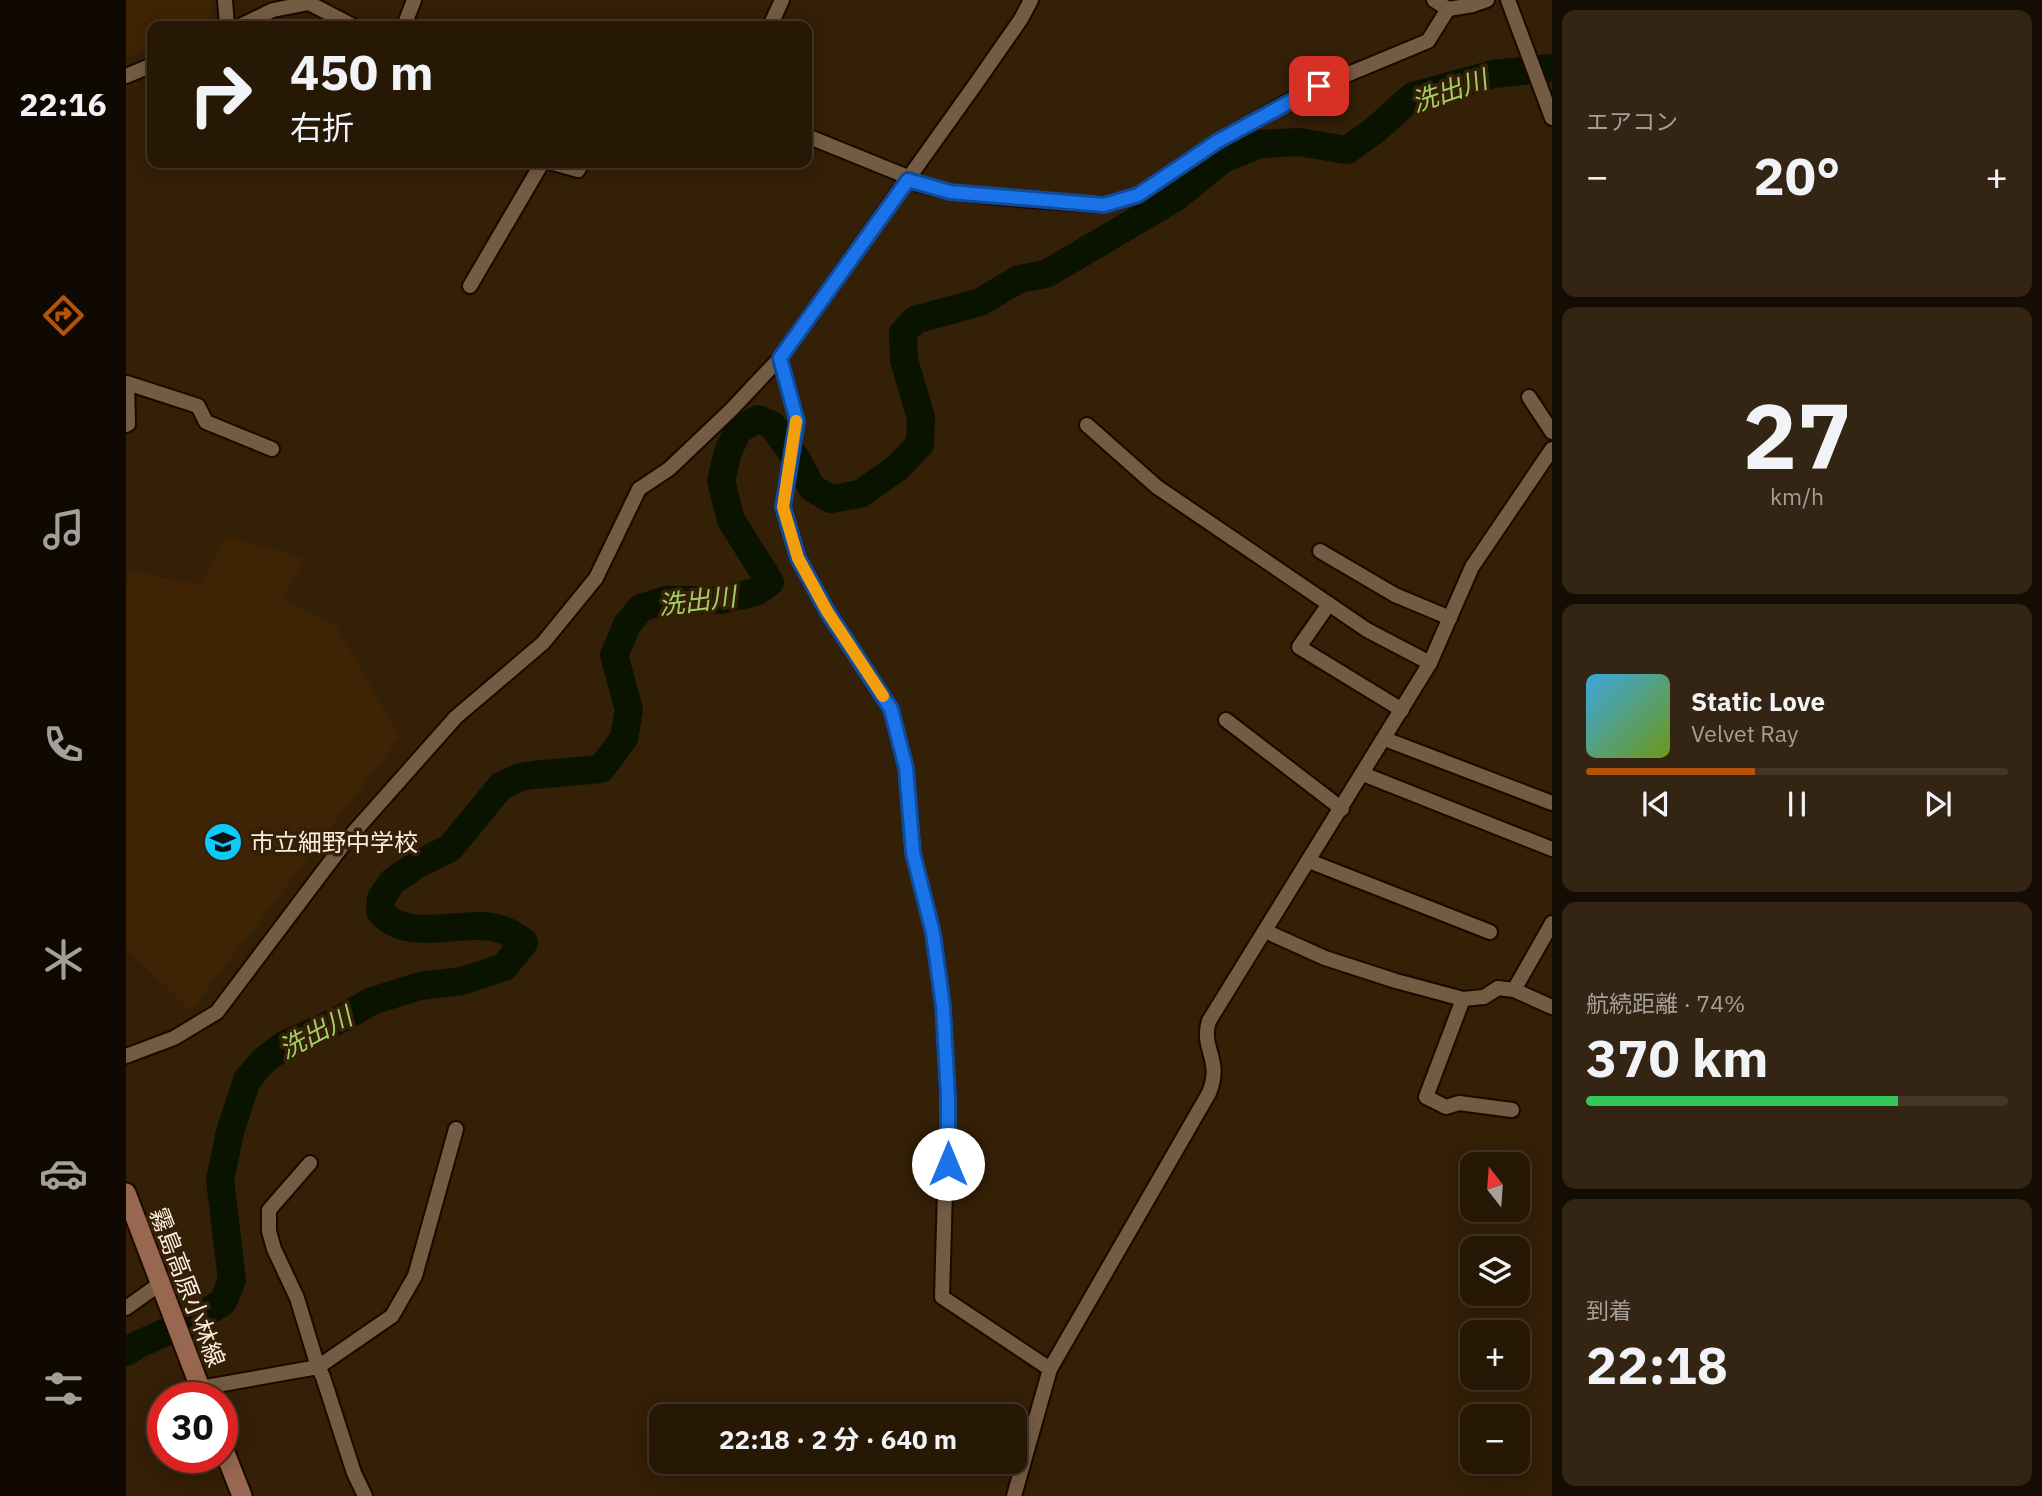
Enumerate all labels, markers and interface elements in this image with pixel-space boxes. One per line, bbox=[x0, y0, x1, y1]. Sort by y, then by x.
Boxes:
text: 450 m bbox=[290, 40, 434, 103]
icon: right bbox=[175, 49, 266, 140]
pin bbox=[1289, 56, 1349, 116]
water label: 洗出川 bbox=[1407, 60, 1494, 119]
icon: arrive bbox=[1300, 67, 1338, 105]
text: 22:16 bbox=[19, 83, 107, 125]
text: 右折 bbox=[290, 106, 354, 148]
text: エアコン bbox=[1586, 106, 1678, 136]
text: 20° bbox=[1754, 142, 1840, 209]
text: − bbox=[1586, 151, 1609, 200]
text: + bbox=[1985, 151, 2008, 200]
icon: directions bbox=[39, 291, 88, 340]
text: 27 bbox=[1742, 376, 1852, 494]
text: km/h bbox=[1770, 481, 1824, 511]
icon: music bbox=[39, 505, 88, 554]
water label: 洗出川 bbox=[656, 578, 741, 622]
text: Static Love bbox=[1691, 684, 1825, 718]
text: Velvet Ray bbox=[1691, 718, 1798, 748]
icon: phone bbox=[39, 720, 88, 769]
icon: previous bbox=[1637, 785, 1675, 823]
icon: pause bbox=[1778, 785, 1816, 823]
icon: next bbox=[1919, 785, 1957, 823]
school or university icon: 市立細野中学校 bbox=[202, 821, 244, 863]
place label: 市立細野中学校 bbox=[250, 826, 418, 858]
icon: climate bbox=[39, 935, 88, 984]
text: 航続距離 · 74% bbox=[1586, 988, 1745, 1018]
water label: 洗出川 bbox=[273, 997, 360, 1065]
text: 370 km bbox=[1586, 1024, 1768, 1091]
position arrow bbox=[911, 1127, 985, 1201]
icon: car bbox=[39, 1149, 88, 1198]
north arrow bbox=[1460, 1152, 1530, 1222]
map controls bbox=[1460, 1152, 1530, 1474]
street label: 霧島高原小林線 bbox=[143, 1203, 233, 1371]
button: layers bbox=[1460, 1236, 1530, 1306]
text: 到着 bbox=[1586, 1295, 1632, 1325]
button: + bbox=[1460, 1320, 1530, 1390]
text: 22:18 bbox=[1586, 1331, 1728, 1398]
icon: filters bbox=[39, 1364, 88, 1413]
speed limit sign: 30 bbox=[147, 1382, 238, 1473]
button: − bbox=[1460, 1404, 1530, 1474]
text: 22:18 · 2 分 · 640 m bbox=[719, 1422, 957, 1456]

